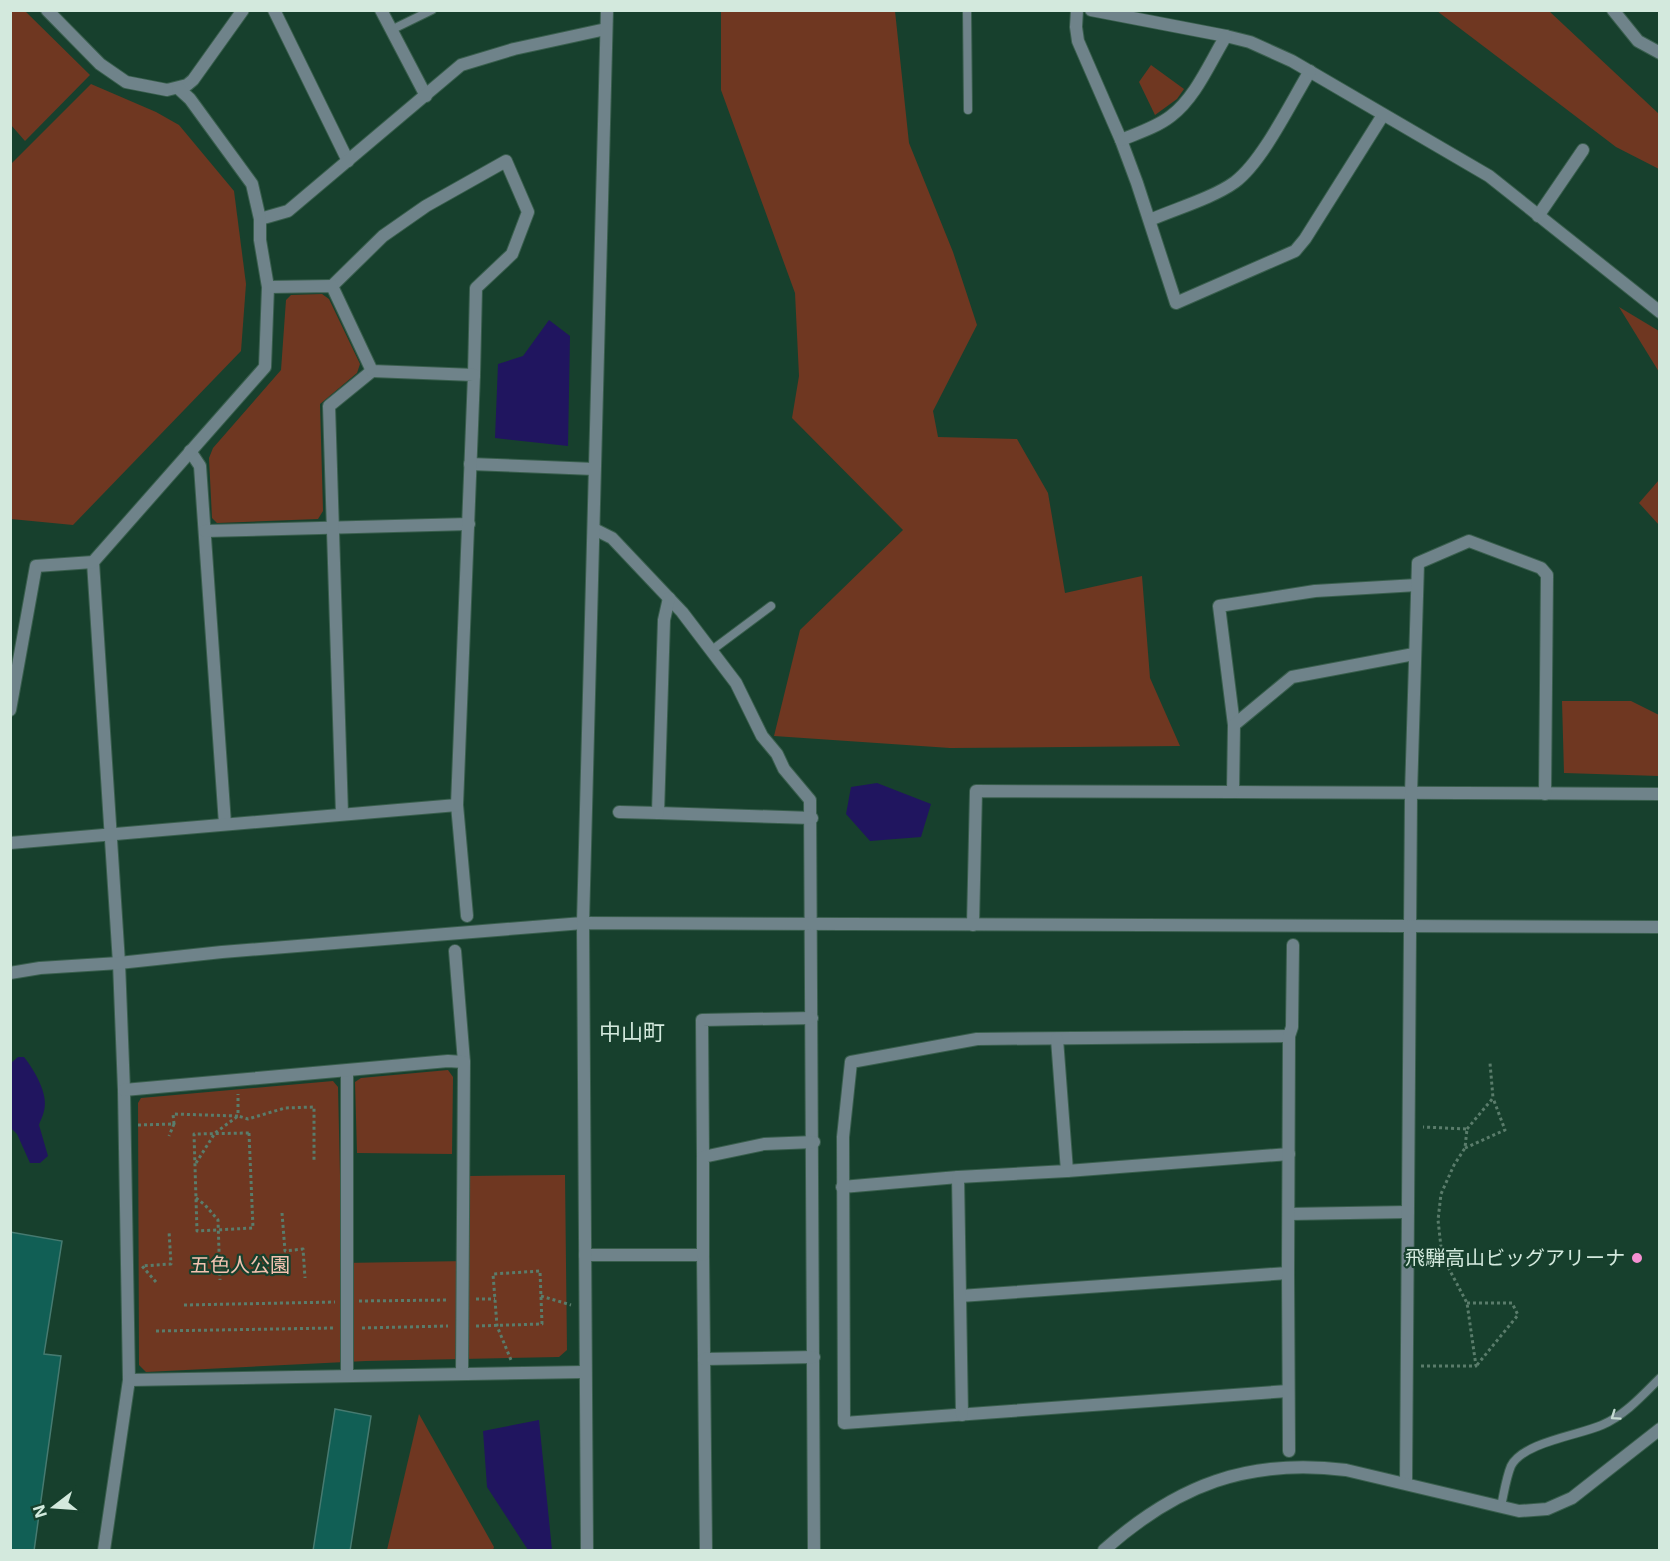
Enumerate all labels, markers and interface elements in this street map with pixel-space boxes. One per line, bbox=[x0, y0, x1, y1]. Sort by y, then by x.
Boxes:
district label: 中山町 bbox=[599, 1019, 665, 1045]
place label: 飛騨高山ビッグアリーナ bbox=[1405, 1246, 1625, 1270]
marker: 飛騨高山ビッグアリーナ bbox=[1630, 1251, 1644, 1265]
park label: 五色人公園 bbox=[190, 1253, 290, 1277]
one-way arrow bbox=[1611, 1409, 1622, 1420]
north arrow bbox=[24, 1477, 84, 1537]
text: N bbox=[28, 1503, 51, 1520]

